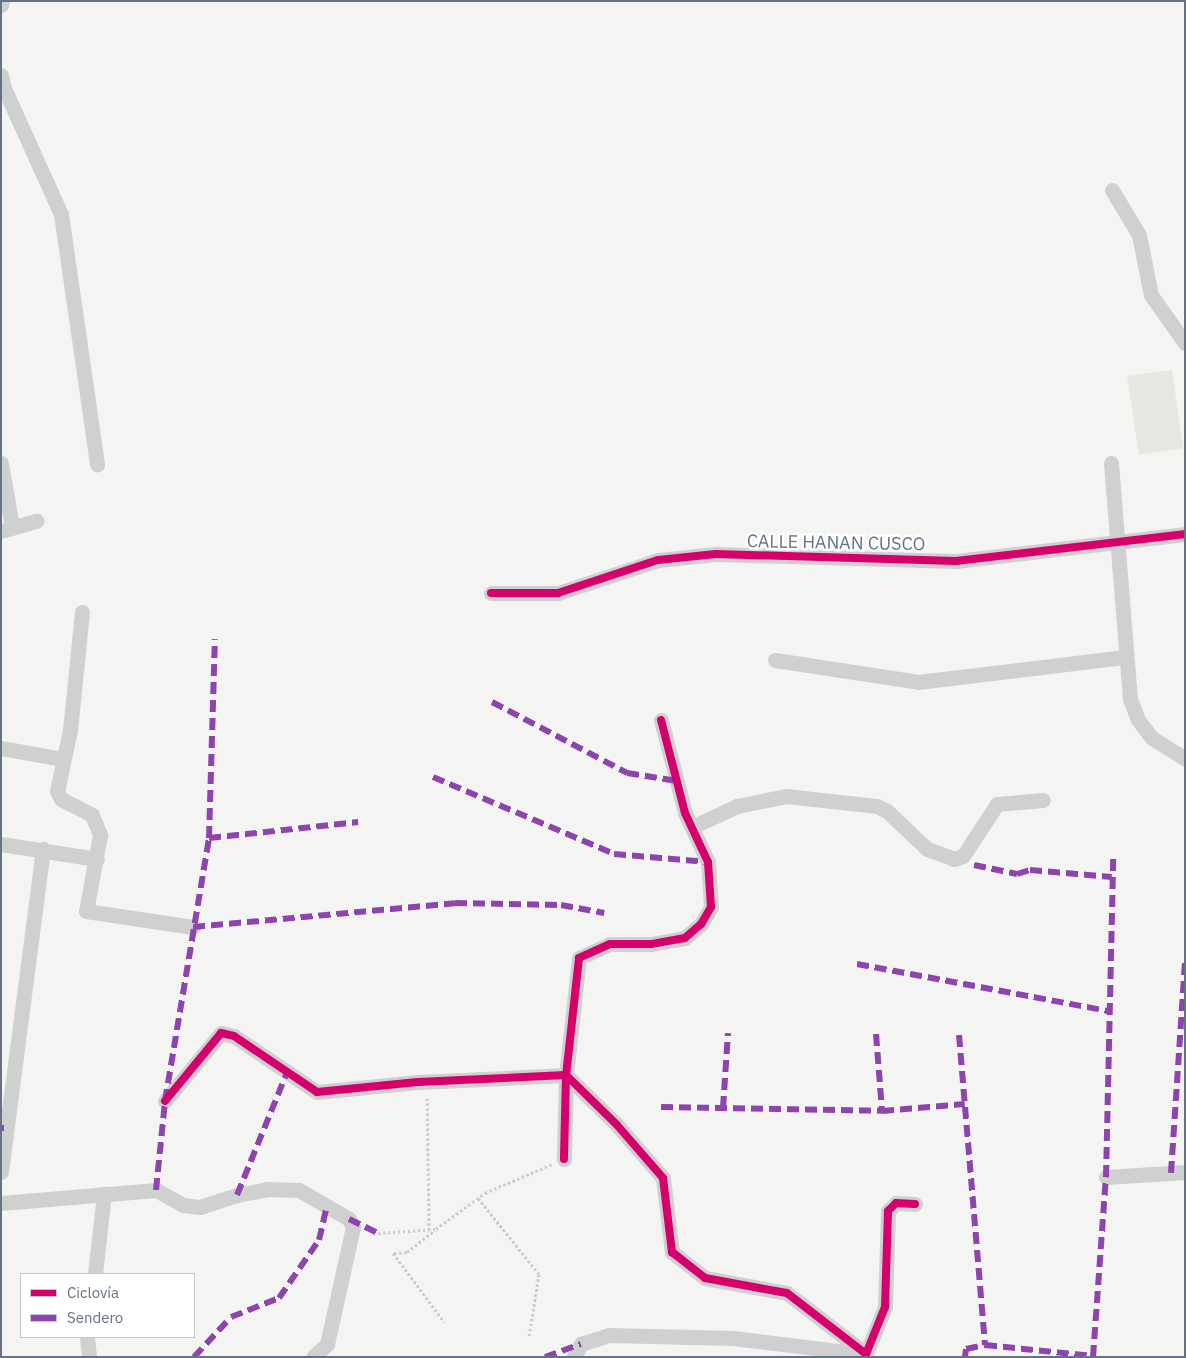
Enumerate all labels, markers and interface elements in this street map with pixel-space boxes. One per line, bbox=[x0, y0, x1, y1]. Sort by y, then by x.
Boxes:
street label: CALLE HANAN CUSCO bbox=[747, 531, 925, 555]
legend bbox=[20, 1273, 195, 1338]
text: Ciclovía bbox=[67, 1283, 119, 1302]
text: Sendero bbox=[67, 1308, 123, 1327]

